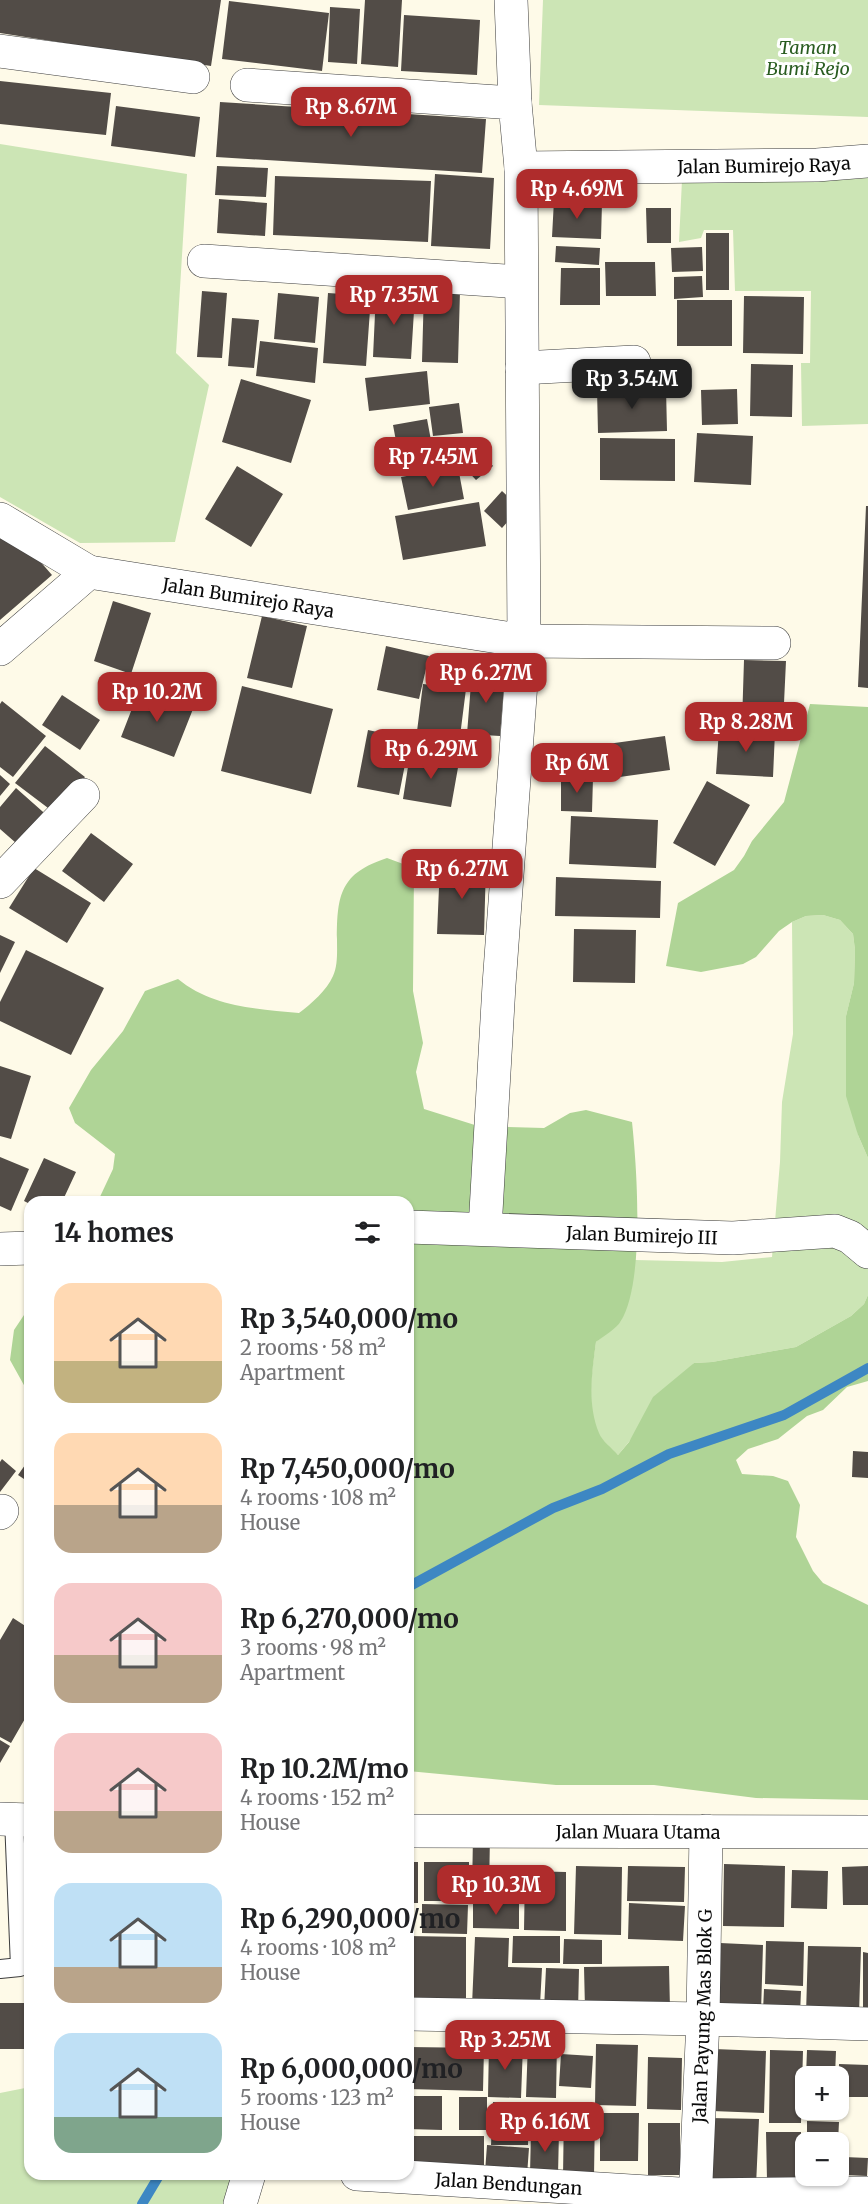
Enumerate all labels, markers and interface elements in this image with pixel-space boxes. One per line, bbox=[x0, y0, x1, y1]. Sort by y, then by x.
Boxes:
park label: Taman Bumi Rejo bbox=[766, 36, 850, 80]
pin: Rp 8.67M bbox=[289, 87, 413, 138]
text: Rp 8.67M bbox=[305, 94, 397, 119]
street label: Jalan Bumirejo Raya bbox=[676, 151, 852, 178]
pin: Rp 4.69M bbox=[515, 169, 639, 220]
text: Rp 4.69M bbox=[530, 176, 624, 201]
pin: Rp 7.35M bbox=[332, 275, 456, 326]
text: Rp 7.35M bbox=[349, 282, 439, 307]
pin: Rp 3.54M bbox=[570, 359, 694, 410]
text: Rp 3.54M bbox=[586, 366, 678, 391]
pin: Rp 7.45M bbox=[371, 437, 495, 488]
text: Rp 7.45M bbox=[388, 444, 478, 469]
street label: Jalan Bumirejo Raya bbox=[160, 572, 336, 622]
pin: Rp 6.27M bbox=[424, 653, 548, 704]
text: Rp 6.27M bbox=[440, 660, 532, 685]
pin: Rp 10.2M bbox=[95, 672, 219, 723]
text: Rp 10.2M bbox=[112, 679, 202, 704]
pin: Rp 8.28M bbox=[684, 702, 808, 753]
text: Rp 8.28M bbox=[699, 709, 793, 734]
pin: Rp 6.29M bbox=[369, 729, 493, 780]
text: Rp 6.29M bbox=[384, 736, 478, 761]
pin: Rp 6M bbox=[535, 743, 619, 794]
text: Rp 6M bbox=[545, 750, 609, 775]
pin: Rp 6.27M bbox=[400, 849, 524, 900]
text: Rp 6.27M bbox=[416, 856, 508, 881]
text: 14 homes bbox=[54, 1216, 174, 1249]
icon: filters bbox=[351, 1216, 384, 1249]
street label: Jalan Bumirejo III bbox=[565, 1221, 718, 1249]
text: Rp 3,540,000/mo bbox=[240, 1302, 458, 1335]
icon: home bbox=[102, 1307, 174, 1379]
text: 2 rooms · 58 m² bbox=[240, 1335, 386, 1360]
text: Apartment bbox=[240, 1360, 345, 1385]
text: Rp 7,450,000/mo bbox=[240, 1452, 455, 1485]
icon: home bbox=[102, 1457, 174, 1529]
text: 4 rooms · 108 m² bbox=[240, 1485, 396, 1510]
text: House bbox=[240, 1510, 300, 1535]
text: Rp 6,270,000/mo bbox=[240, 1602, 459, 1635]
icon: home bbox=[102, 1607, 174, 1679]
text: 3 rooms · 98 m² bbox=[240, 1635, 386, 1660]
text: Apartment bbox=[240, 1660, 345, 1685]
text: Rp 10.2M/mo bbox=[240, 1752, 409, 1785]
icon: home bbox=[102, 1757, 174, 1829]
text: 4 rooms · 152 m² bbox=[240, 1785, 394, 1810]
text: House bbox=[240, 1810, 300, 1835]
street label: Jalan Muara Utama bbox=[554, 1820, 721, 1843]
pin: Rp 10.3M bbox=[434, 1865, 558, 1916]
text: Rp 10.3M bbox=[451, 1872, 541, 1897]
text: Rp 6,290,000/mo bbox=[240, 1902, 460, 1935]
icon: home bbox=[102, 1907, 174, 1979]
street label: Jalan Payung Mas Blok G bbox=[687, 1909, 716, 2125]
text: 4 rooms · 108 m² bbox=[240, 1935, 396, 1960]
text: House bbox=[240, 1960, 300, 1985]
pin: Rp 3.25M bbox=[443, 2020, 567, 2071]
text: Rp 3.25M bbox=[459, 2027, 551, 2052]
text: Rp 6,000,000/mo bbox=[240, 2052, 463, 2085]
icon: home bbox=[102, 2057, 174, 2129]
map controls bbox=[795, 2066, 849, 2186]
button: + bbox=[795, 2066, 849, 2120]
text: 5 rooms · 123 m² bbox=[240, 2085, 394, 2110]
pin: Rp 6.16M bbox=[483, 2102, 607, 2153]
text: Rp 6.16M bbox=[500, 2109, 590, 2134]
text: House bbox=[240, 2110, 300, 2135]
button: − bbox=[795, 2132, 849, 2186]
street label: Jalan Bendungan bbox=[433, 2167, 583, 2199]

